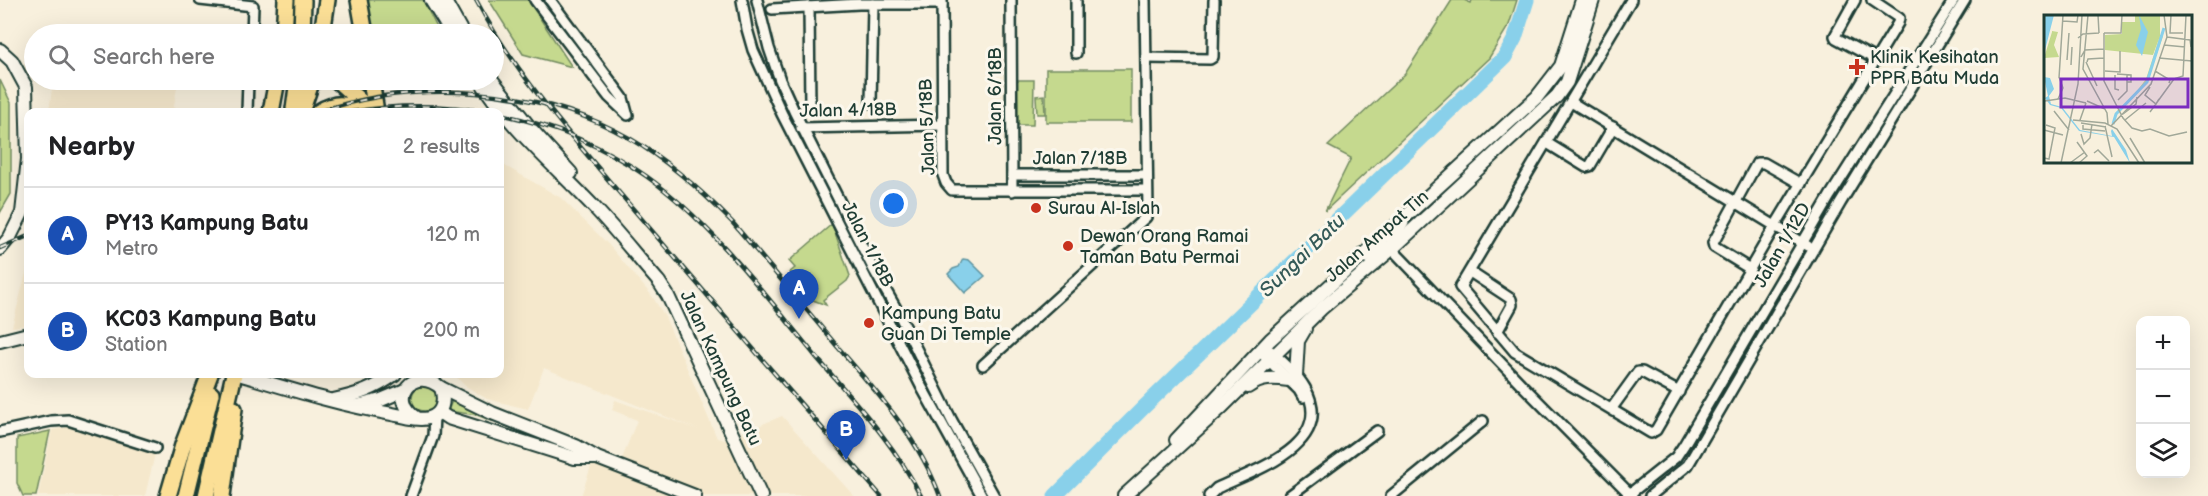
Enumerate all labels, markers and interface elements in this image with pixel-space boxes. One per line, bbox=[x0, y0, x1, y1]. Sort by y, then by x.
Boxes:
inset map bbox=[2044, 15, 2193, 164]
search box bbox=[24, 24, 504, 90]
icon: search bbox=[45, 41, 78, 74]
text: Search here bbox=[93, 44, 215, 71]
street label: Jalan 6/18B bbox=[985, 47, 1006, 145]
place label: Klinik Kesihatan PPR Batu Muda bbox=[1870, 47, 1999, 89]
marker: Klinik Kesihatan PPR Batu Muda bbox=[1848, 58, 1866, 76]
street label: Jalan 5/18B bbox=[915, 78, 940, 176]
street label: Jalan 4/18B bbox=[799, 99, 897, 122]
text: Nearby bbox=[48, 132, 135, 163]
text: 2 results bbox=[403, 135, 480, 159]
street label: Jalan 7/18B bbox=[1033, 148, 1127, 169]
street label: Jalan Ampat Tin bbox=[1322, 186, 1433, 287]
your location bbox=[879, 189, 908, 218]
street label: Jalan 1/18B bbox=[837, 198, 898, 291]
place label: Surau Al-Islah bbox=[1048, 198, 1160, 219]
street label: Jalan 1/12D bbox=[1750, 199, 1815, 291]
marker: Surau Al-Islah bbox=[1029, 201, 1043, 215]
water label: Sungai Batu bbox=[1255, 209, 1351, 302]
text: PY13 Kampung Batu bbox=[105, 210, 309, 237]
text: A bbox=[61, 223, 74, 247]
text: 120 m bbox=[427, 223, 480, 247]
place label: Dewan Orang Ramai Taman Batu Permai bbox=[1080, 226, 1248, 268]
text: Metro bbox=[105, 237, 158, 261]
marker: Dewan Orang Ramai Taman Batu Permai bbox=[1061, 239, 1075, 253]
pin: A bbox=[780, 270, 818, 319]
street label: Jalan Kampung Batu bbox=[675, 287, 766, 449]
place label: Kampung Batu Guan Di Temple bbox=[881, 303, 1011, 345]
text: KC03 Kampung Batu bbox=[105, 306, 316, 333]
marker: Kampung Batu Guan Di Temple bbox=[862, 316, 876, 330]
map controls bbox=[2136, 316, 2190, 478]
button: + bbox=[2136, 316, 2190, 370]
text: B bbox=[60, 319, 75, 343]
text: 200 m bbox=[423, 319, 480, 343]
text: Station bbox=[105, 333, 167, 357]
button: − bbox=[2136, 370, 2190, 424]
pin: B bbox=[826, 410, 866, 460]
button: layers bbox=[2136, 424, 2190, 478]

